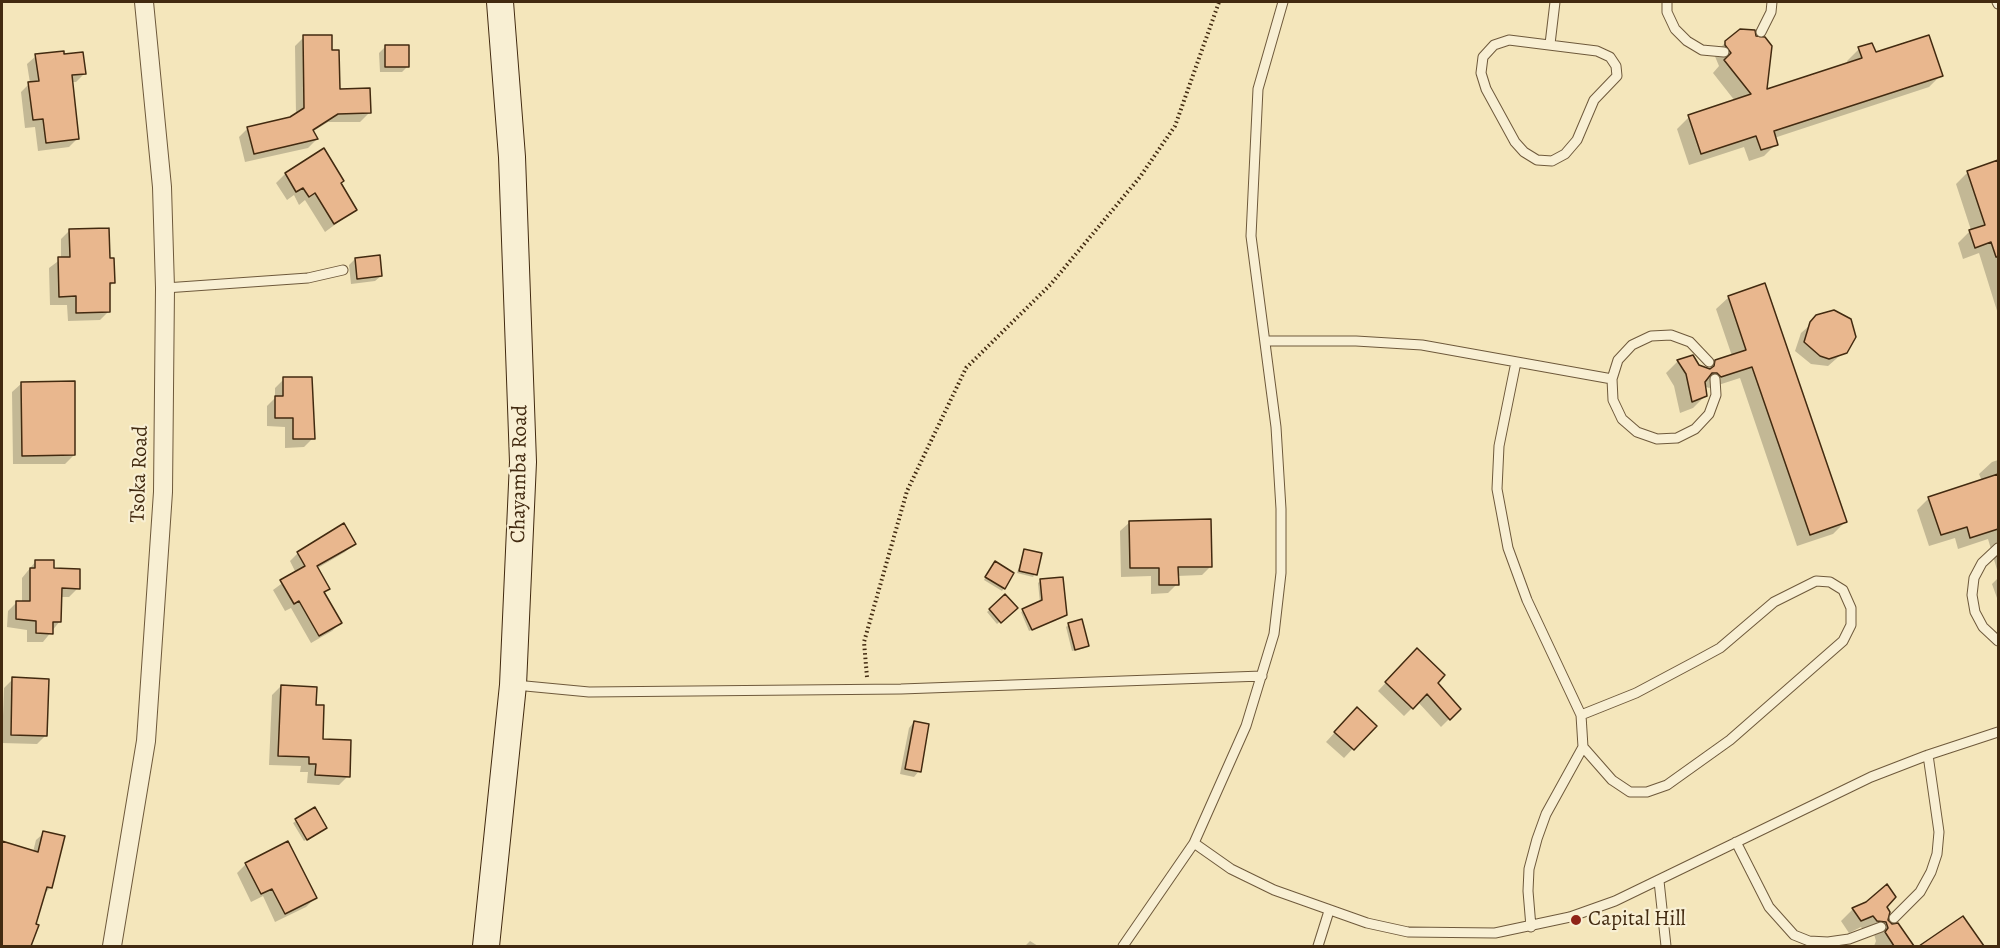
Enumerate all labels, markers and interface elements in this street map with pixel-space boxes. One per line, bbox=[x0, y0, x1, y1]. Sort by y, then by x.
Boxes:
street label: Chayamba Road bbox=[506, 405, 534, 543]
street label: Tsoka Road bbox=[126, 425, 154, 523]
place label: Capital Hill bbox=[1588, 907, 1686, 933]
marker: Capital Hill bbox=[1569, 913, 1583, 927]

